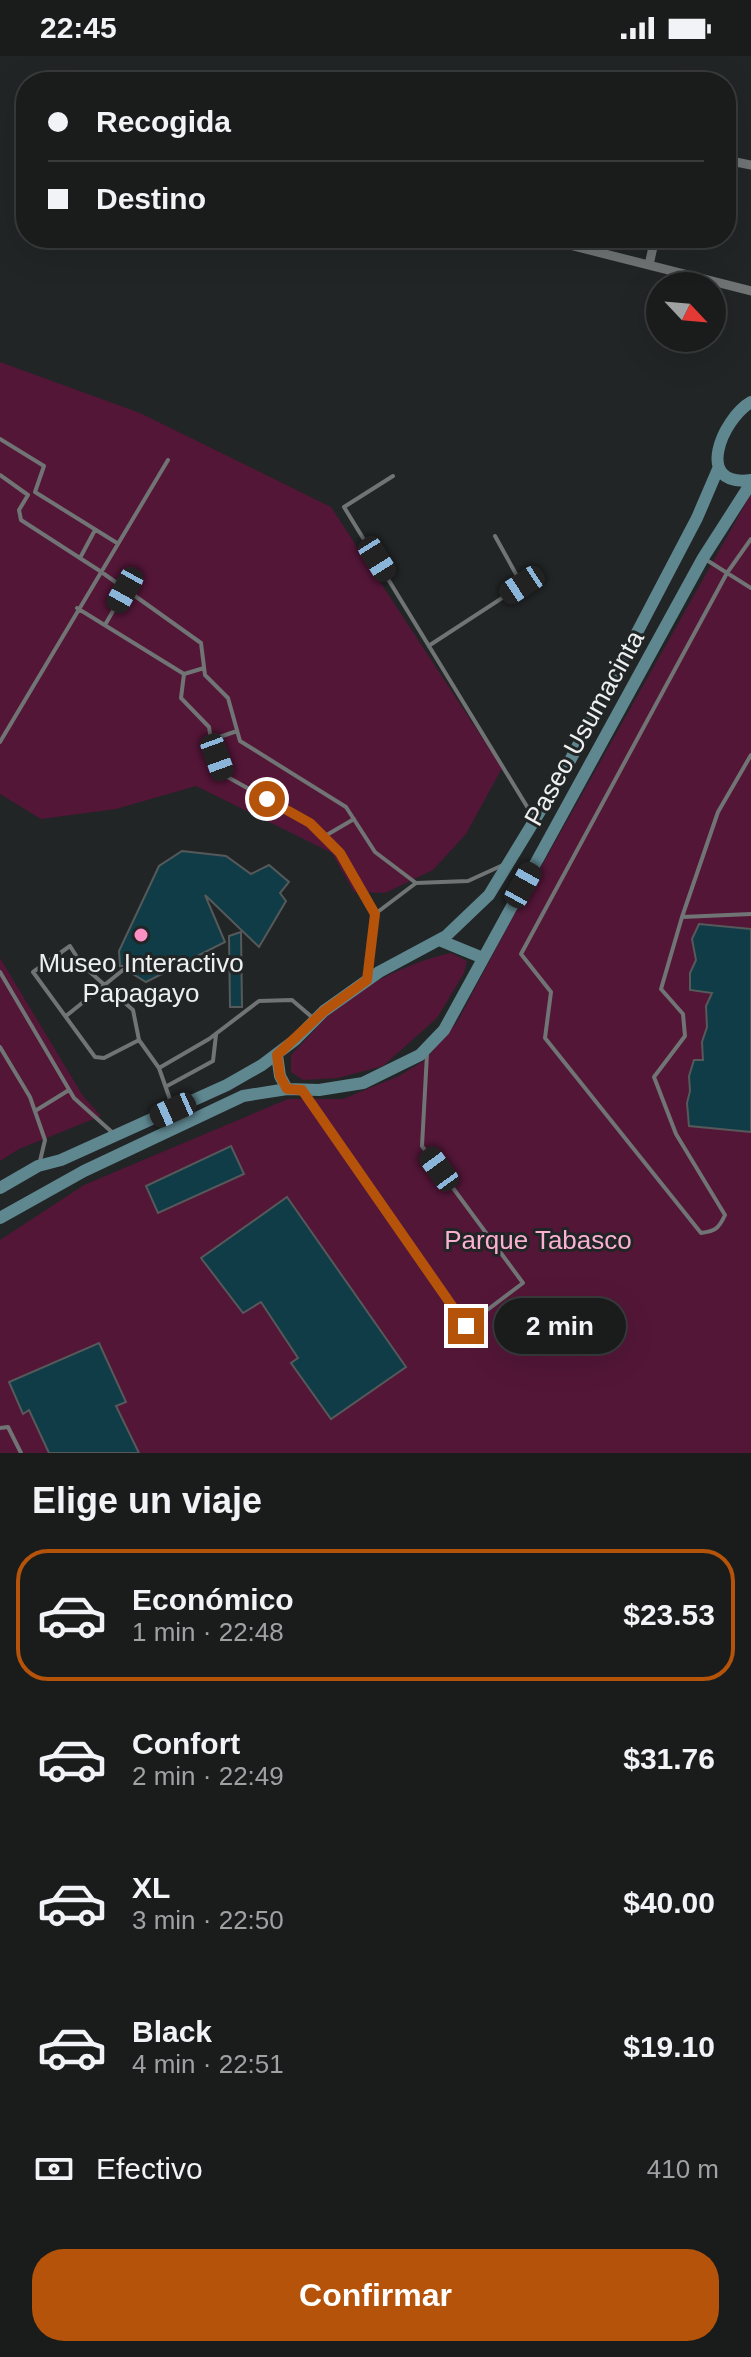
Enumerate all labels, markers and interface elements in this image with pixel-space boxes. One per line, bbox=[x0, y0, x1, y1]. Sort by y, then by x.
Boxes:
text: 22:45 bbox=[40, 11, 117, 44]
text: Recogida bbox=[96, 105, 231, 138]
text: Destino bbox=[96, 182, 206, 215]
north arrow bbox=[646, 272, 726, 352]
map controls bbox=[646, 272, 726, 352]
car bbox=[354, 532, 400, 586]
car bbox=[495, 562, 549, 608]
car bbox=[103, 563, 147, 617]
street label: Paseo Usumacinta bbox=[518, 625, 650, 831]
car bbox=[198, 730, 236, 784]
route start bbox=[249, 781, 285, 817]
car bbox=[501, 858, 545, 912]
marker: Museo Interactivo Papagayo bbox=[132, 926, 150, 944]
place label: Museo Interactivo Papagayo bbox=[38, 948, 244, 1008]
car bbox=[146, 1089, 200, 1131]
car bbox=[415, 1143, 463, 1195]
park label: Parque Tabasco bbox=[444, 1225, 632, 1255]
callout: 2 min bbox=[494, 1298, 626, 1354]
route end bbox=[448, 1308, 484, 1344]
text: 2 min bbox=[526, 1311, 594, 1341]
text: Elige un viaje bbox=[32, 1480, 262, 1521]
icon: car bbox=[36, 1579, 108, 1651]
text: Económico bbox=[132, 1583, 294, 1616]
text: $23.53 bbox=[623, 1598, 715, 1631]
text: 1 min · 22:48 bbox=[132, 1617, 284, 1647]
icon: car bbox=[36, 1723, 108, 1795]
text: Confort bbox=[132, 1727, 240, 1760]
text: $31.76 bbox=[623, 1742, 715, 1775]
text: 2 min · 22:49 bbox=[132, 1761, 284, 1791]
icon: car bbox=[36, 1867, 108, 1939]
text: XL bbox=[132, 1871, 170, 1904]
text: $40.00 bbox=[623, 1886, 715, 1919]
text: 3 min · 22:50 bbox=[132, 1905, 284, 1935]
icon: car bbox=[36, 2011, 108, 2083]
text: Black bbox=[132, 2015, 212, 2048]
text: $19.10 bbox=[623, 2030, 715, 2063]
text: 4 min · 22:51 bbox=[132, 2049, 284, 2079]
icon: cash bbox=[32, 2147, 76, 2191]
text: Efectivo bbox=[96, 2152, 203, 2185]
text: 410 m bbox=[647, 2154, 719, 2184]
button: Confirmar bbox=[32, 2249, 719, 2341]

